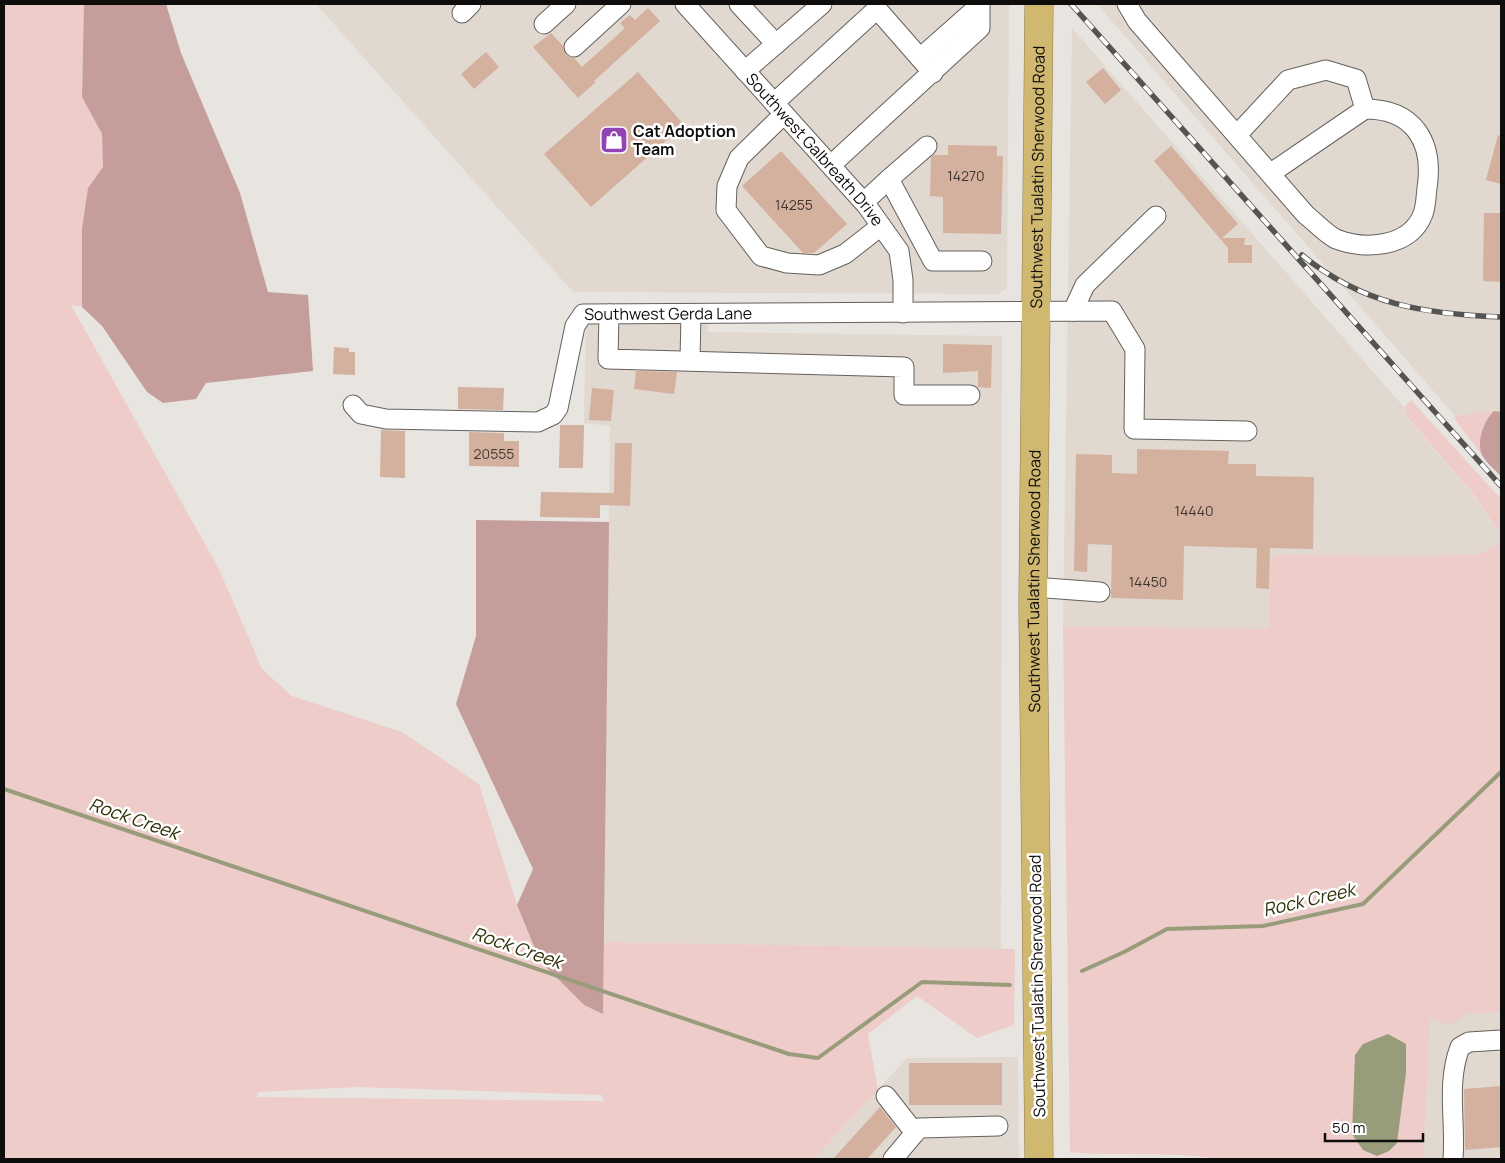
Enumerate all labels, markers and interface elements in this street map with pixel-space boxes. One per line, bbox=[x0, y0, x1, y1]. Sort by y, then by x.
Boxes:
street label: Southwest Tualatin Sherwood Road bbox=[1025, 45, 1050, 309]
street label: Southwest Galbreath Drive bbox=[741, 68, 889, 230]
place label: Cat Adoption Team bbox=[633, 120, 736, 160]
shop icon: Cat Adoption Team bbox=[599, 125, 629, 155]
house number: 14270 bbox=[947, 166, 985, 185]
house number: 14255 bbox=[775, 195, 813, 214]
street label: Southwest Gerda Lane bbox=[584, 302, 752, 325]
house number: 20555 bbox=[474, 444, 514, 463]
street label: Southwest Tualatin Sherwood Road bbox=[1022, 449, 1046, 713]
house number: 14440 bbox=[1174, 501, 1214, 520]
house number: 14450 bbox=[1129, 572, 1167, 591]
water label: Rock Creek bbox=[86, 791, 185, 846]
street label: Southwest Tualatin Sherwood Road bbox=[1024, 854, 1050, 1118]
water label: Rock Creek bbox=[1260, 876, 1360, 921]
water label: Rock Creek bbox=[469, 920, 568, 975]
scale bar bbox=[1325, 1110, 1422, 1142]
text: 50 m bbox=[1332, 1117, 1366, 1138]

